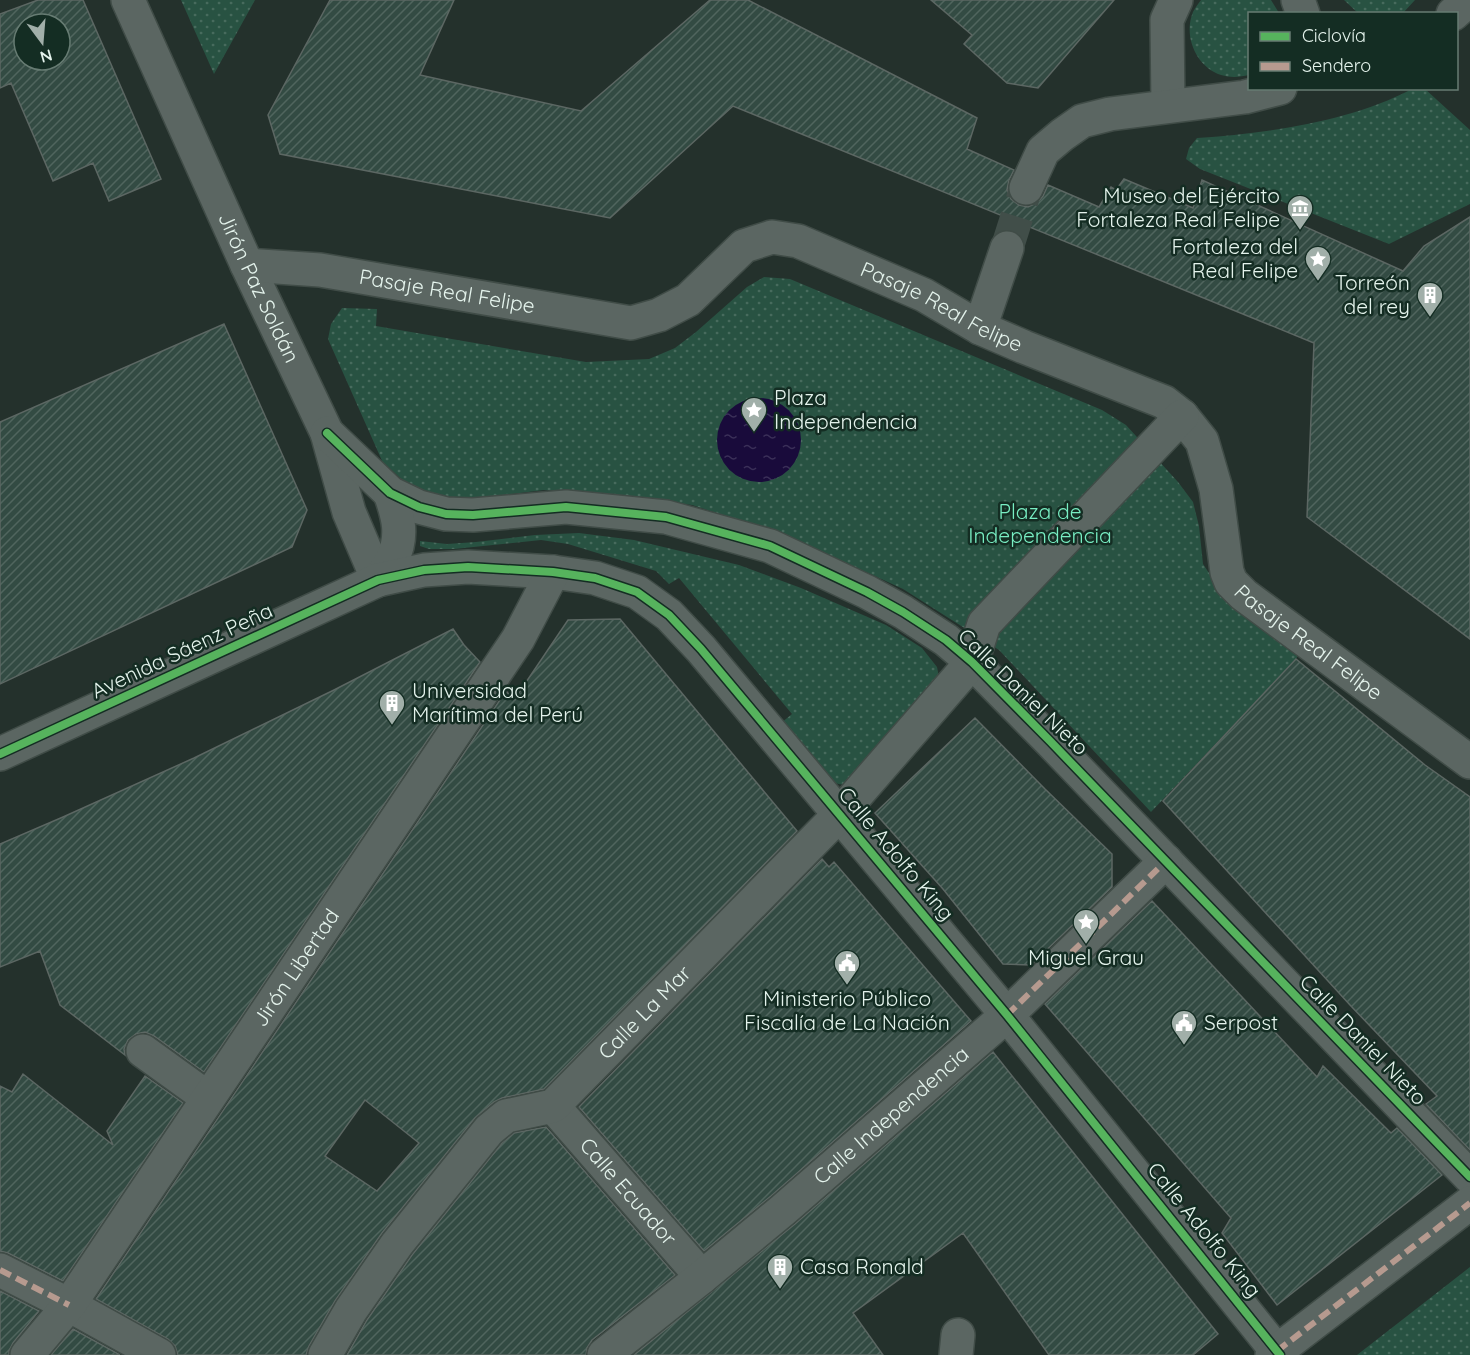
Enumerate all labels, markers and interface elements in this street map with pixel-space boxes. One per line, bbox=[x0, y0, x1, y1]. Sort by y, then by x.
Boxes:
north arrow bbox=[12, 12, 72, 72]
legend bbox=[1248, 12, 1458, 90]
text: Ciclovía bbox=[1302, 24, 1366, 47]
text: N bbox=[38, 45, 55, 68]
text: Sendero bbox=[1302, 54, 1371, 77]
place label: Museo del Ejército Fortaleza Real Felipe bbox=[1076, 182, 1280, 232]
museum icon: Museo del Ejército Fortaleza Real Felipe bbox=[1285, 193, 1315, 231]
street label: Jirón Paz Soldán bbox=[213, 208, 306, 367]
place label: Fortaleza del Real Felipe bbox=[1171, 233, 1298, 283]
place icon: Fortaleza del Real Felipe bbox=[1303, 244, 1333, 282]
street label: Pasaje Real Felipe bbox=[857, 255, 1027, 357]
street label: Pasaje Real Felipe bbox=[357, 263, 537, 318]
place label: Torreón del rey bbox=[1335, 269, 1410, 319]
building icon: Torreón del rey bbox=[1415, 280, 1445, 318]
place label: Plaza Independencia bbox=[774, 384, 918, 434]
place icon: Plaza Independencia bbox=[739, 395, 769, 433]
park label: Plaza de Independencia bbox=[968, 498, 1112, 548]
street label: Pasaje Real Felipe bbox=[1229, 579, 1388, 705]
street label: Avenida Sáenz Peña bbox=[87, 597, 276, 704]
street label: Calle Daniel Nieto bbox=[953, 622, 1094, 760]
place label: Universidad Marítima del Perú bbox=[412, 677, 583, 727]
building icon: Universidad Marítima del Perú bbox=[377, 688, 407, 726]
street label: Calle Adolfo King bbox=[833, 781, 960, 925]
street label: Jirón Libertad bbox=[247, 904, 344, 1031]
place icon: Miguel Grau bbox=[1071, 907, 1101, 945]
place label: Miguel Grau bbox=[1028, 944, 1144, 970]
public building icon: Ministerio Público Fiscalía de La Nación bbox=[832, 948, 862, 986]
street label: Calle La Mar bbox=[592, 959, 696, 1064]
street label: Calle Daniel Nieto bbox=[1295, 969, 1433, 1110]
place label: Ministerio Público Fiscalía de La Nación bbox=[744, 985, 950, 1035]
public building icon: Serpost bbox=[1169, 1008, 1199, 1046]
place label: Serpost bbox=[1204, 1009, 1278, 1035]
street label: Calle Independencia bbox=[808, 1040, 974, 1189]
street label: Calle Ecuador bbox=[575, 1132, 683, 1251]
street label: Calle Adolfo King bbox=[1142, 1157, 1267, 1302]
building icon: Casa Ronald bbox=[765, 1252, 795, 1290]
place label: Casa Ronald bbox=[800, 1253, 924, 1279]

